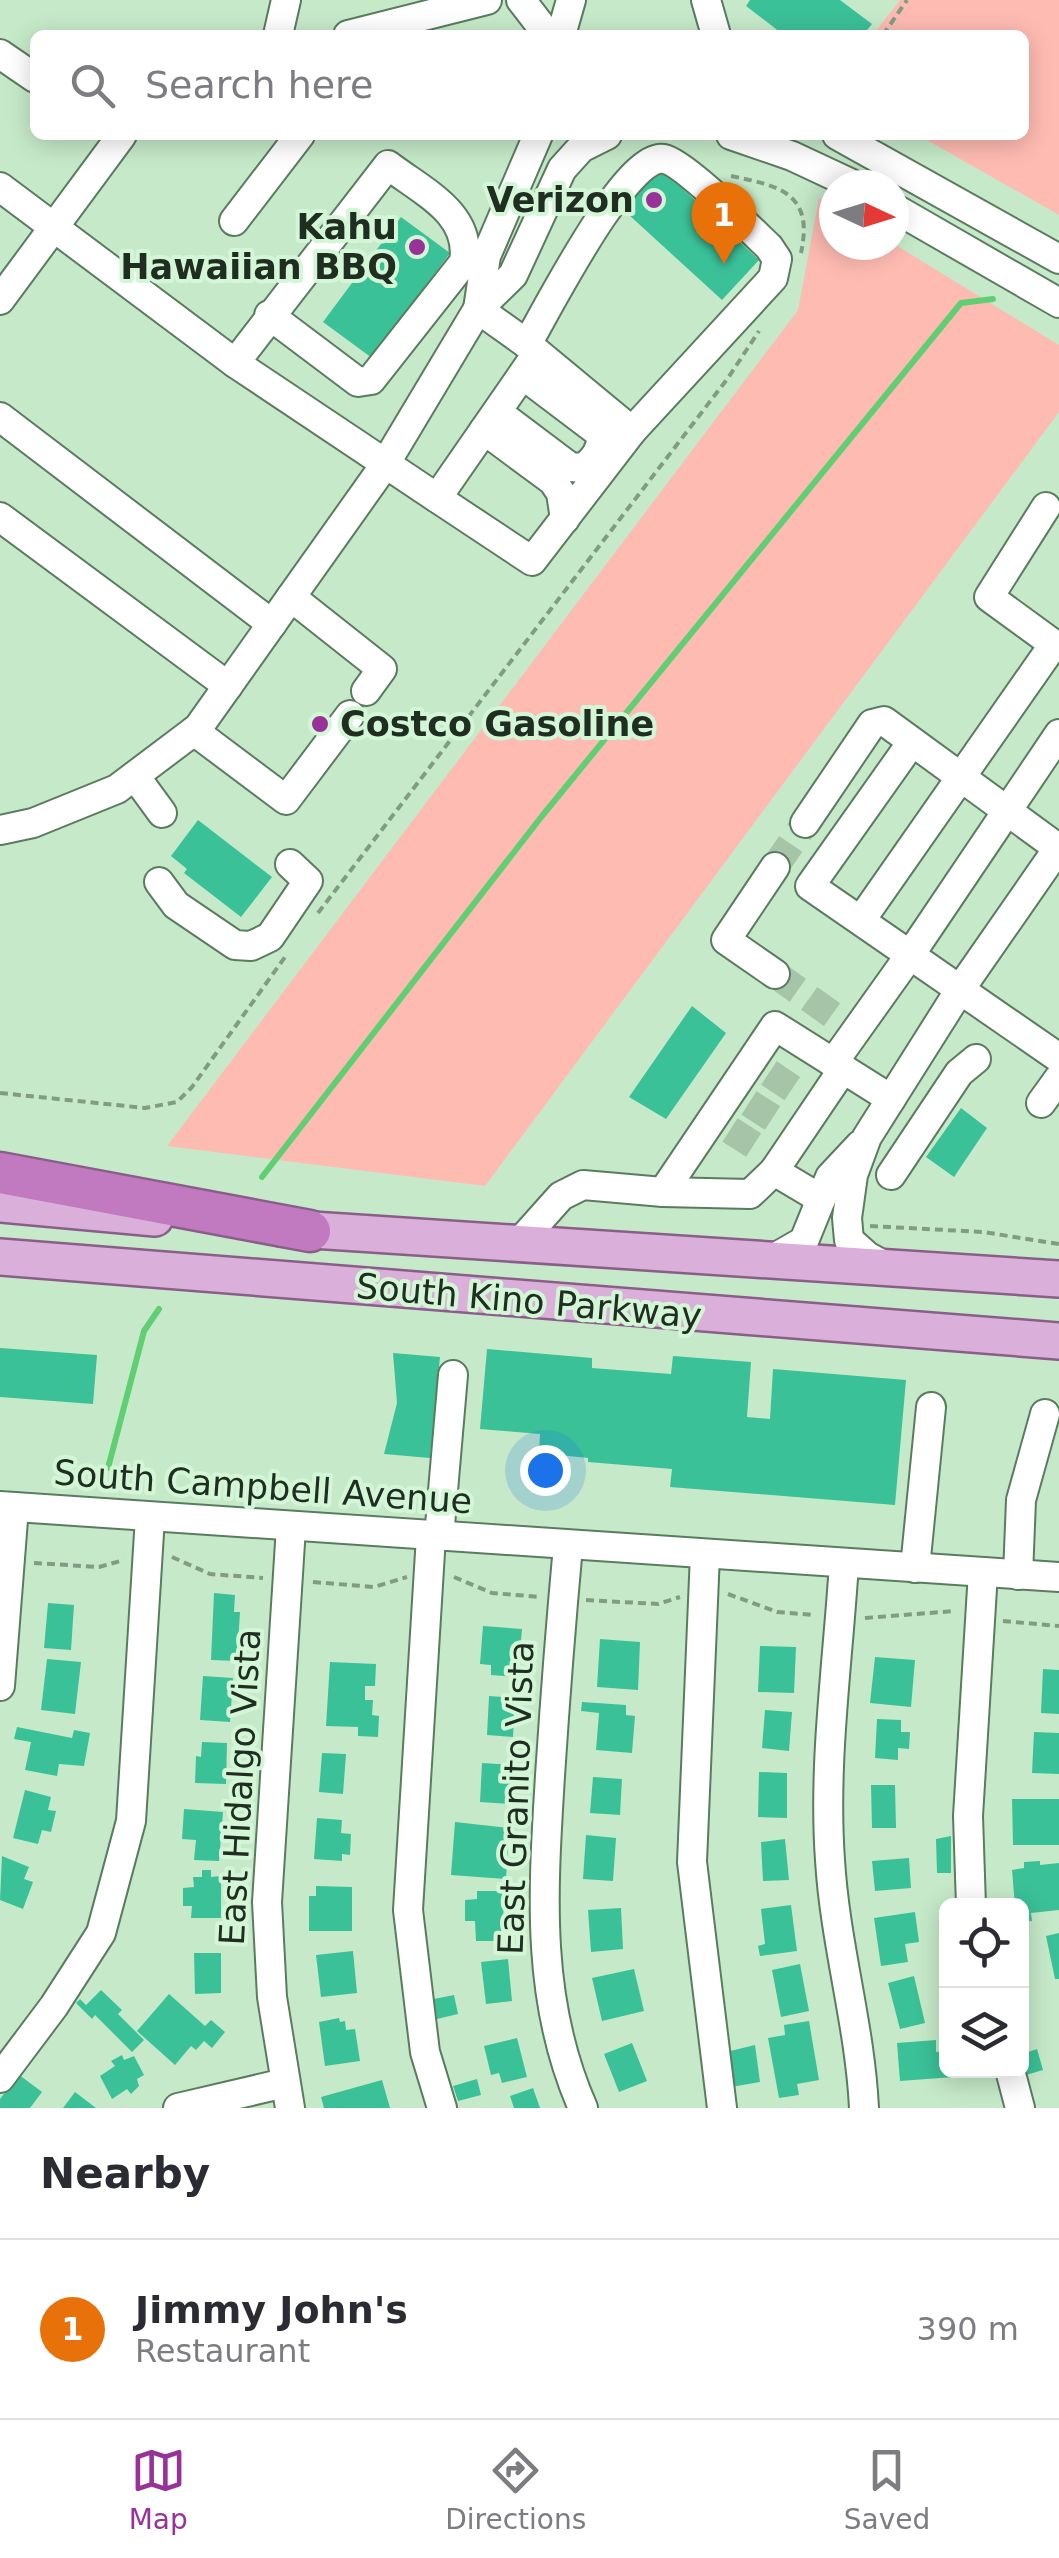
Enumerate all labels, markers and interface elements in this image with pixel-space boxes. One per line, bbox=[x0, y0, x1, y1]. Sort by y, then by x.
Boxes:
search box bbox=[30, 30, 1029, 140]
icon: search bbox=[65, 58, 120, 113]
text: Search here bbox=[145, 63, 373, 107]
north arrow bbox=[819, 170, 909, 260]
place label: Verizon bbox=[486, 180, 634, 220]
pin: 1 bbox=[692, 182, 756, 264]
marker: Verizon bbox=[643, 189, 665, 211]
place label: Kahu Hawaiian BBQ bbox=[120, 207, 397, 287]
marker: Kahu Hawaiian BBQ bbox=[406, 236, 428, 258]
place label: Costco Gasoline bbox=[340, 704, 654, 744]
marker: Costco Gasoline bbox=[309, 713, 331, 735]
street label: South Kino Parkway bbox=[355, 1266, 703, 1336]
your location bbox=[520, 1445, 571, 1496]
street label: South Campbell Avenue bbox=[52, 1452, 474, 1522]
street label: East Hidalgo Vista bbox=[212, 1628, 268, 1946]
street label: East Granito Vista bbox=[491, 1640, 541, 1956]
map controls bbox=[939, 1898, 1029, 2078]
button: locate bbox=[939, 1898, 1029, 1988]
button: layers bbox=[939, 1988, 1029, 2078]
text: Nearby bbox=[40, 2149, 210, 2198]
text: Jimmy John's bbox=[135, 2288, 408, 2332]
text: 1 bbox=[61, 2310, 84, 2348]
text: 390 m bbox=[917, 2310, 1019, 2348]
text: Restaurant bbox=[135, 2332, 310, 2370]
tab: Map bbox=[129, 2443, 188, 2536]
tab: Directions bbox=[445, 2443, 586, 2536]
tab: Saved bbox=[844, 2443, 930, 2536]

